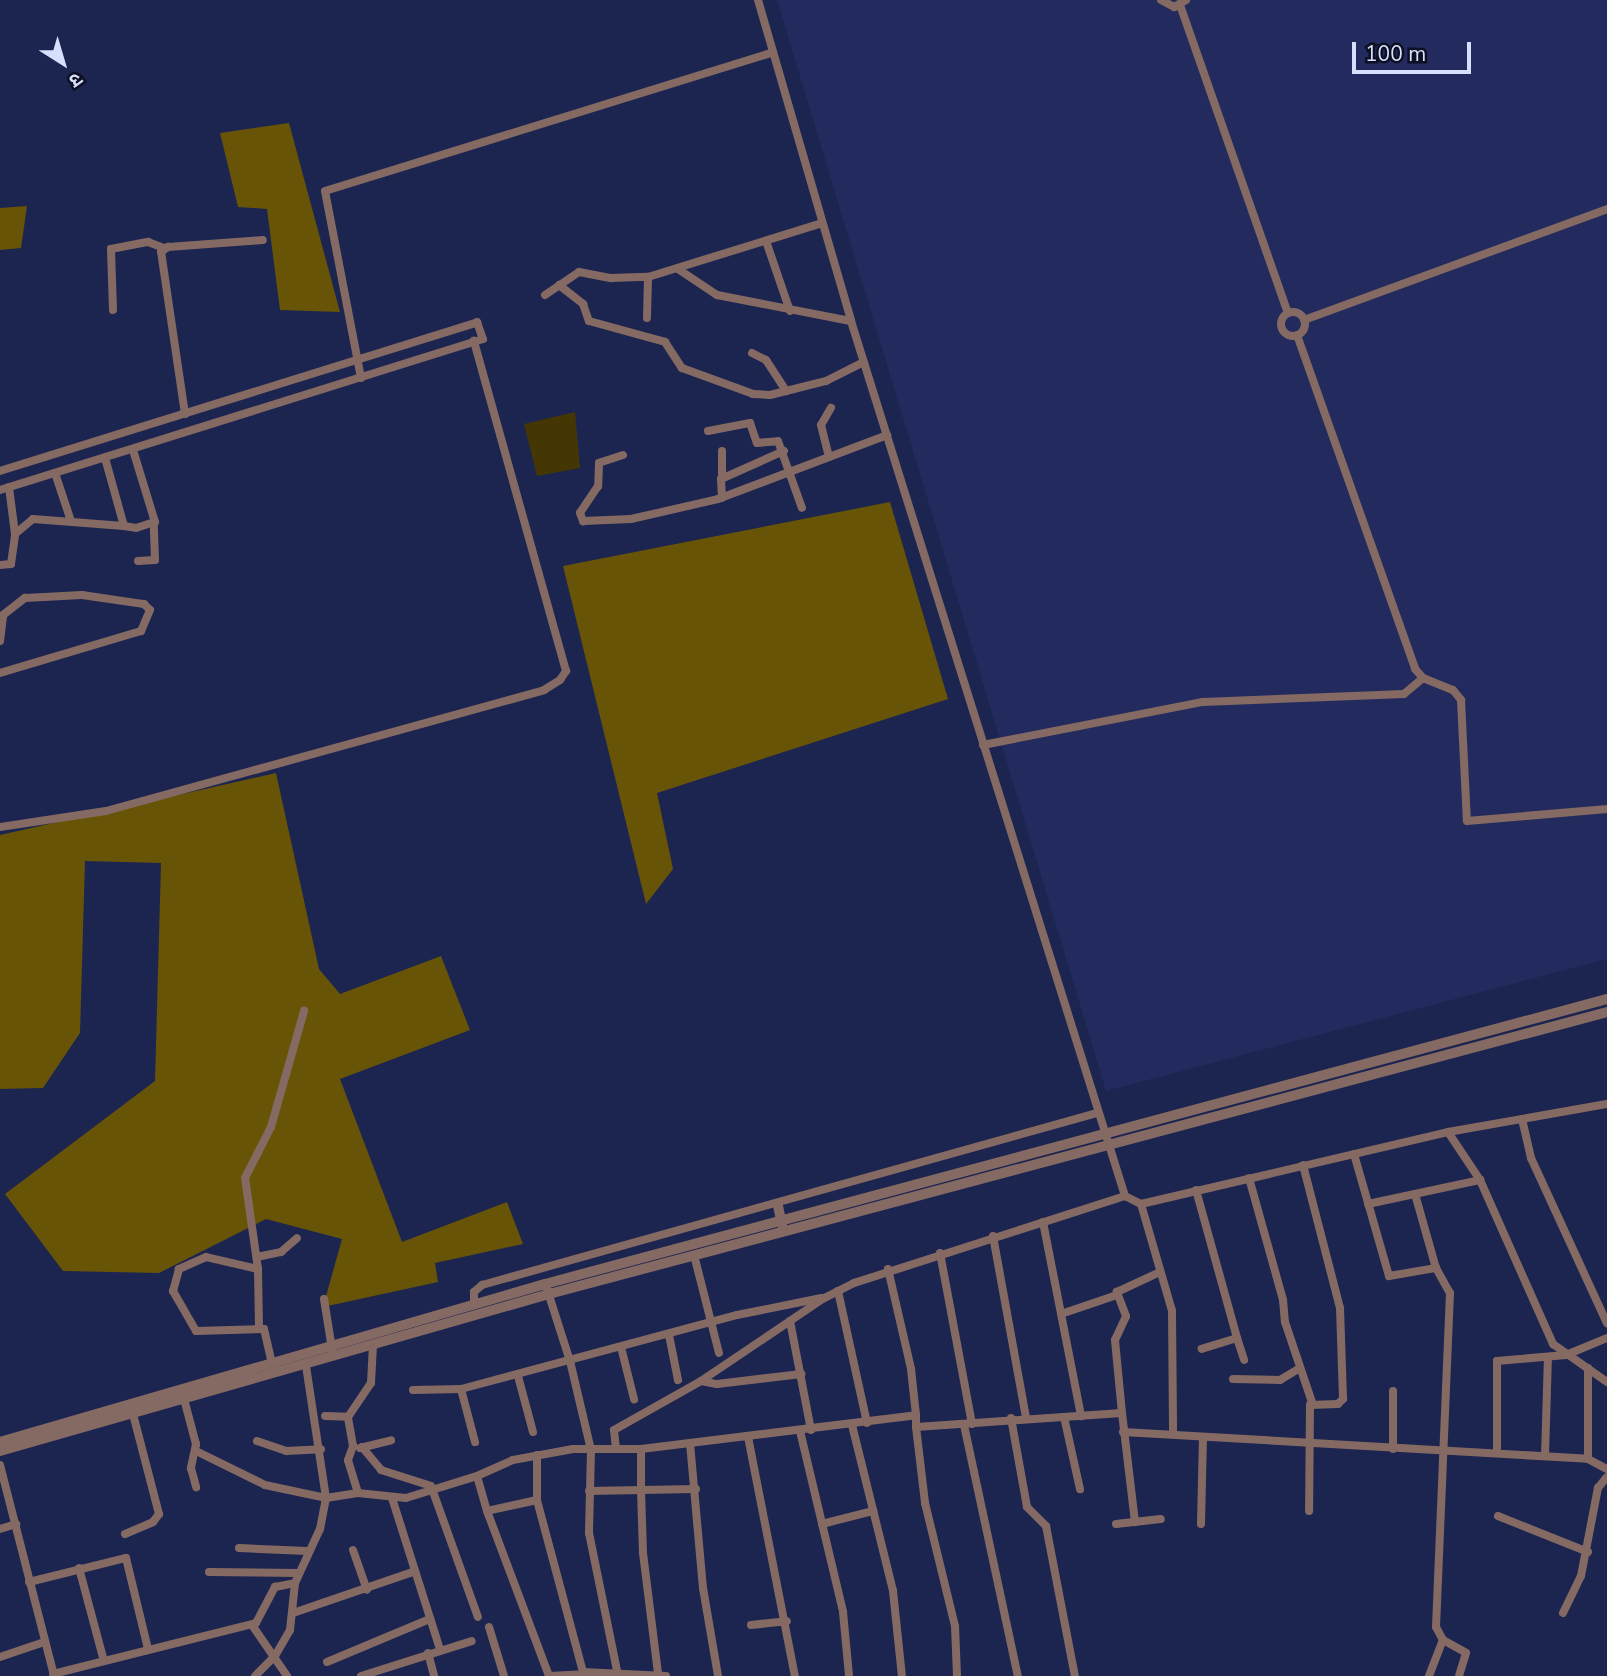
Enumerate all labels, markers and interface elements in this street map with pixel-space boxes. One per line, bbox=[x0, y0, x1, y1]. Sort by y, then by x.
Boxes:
north arrow bbox=[28, 28, 98, 98]
scale bar bbox=[1355, 28, 1474, 72]
text: 100 m bbox=[1365, 40, 1426, 68]
text: उ bbox=[63, 66, 88, 94]

